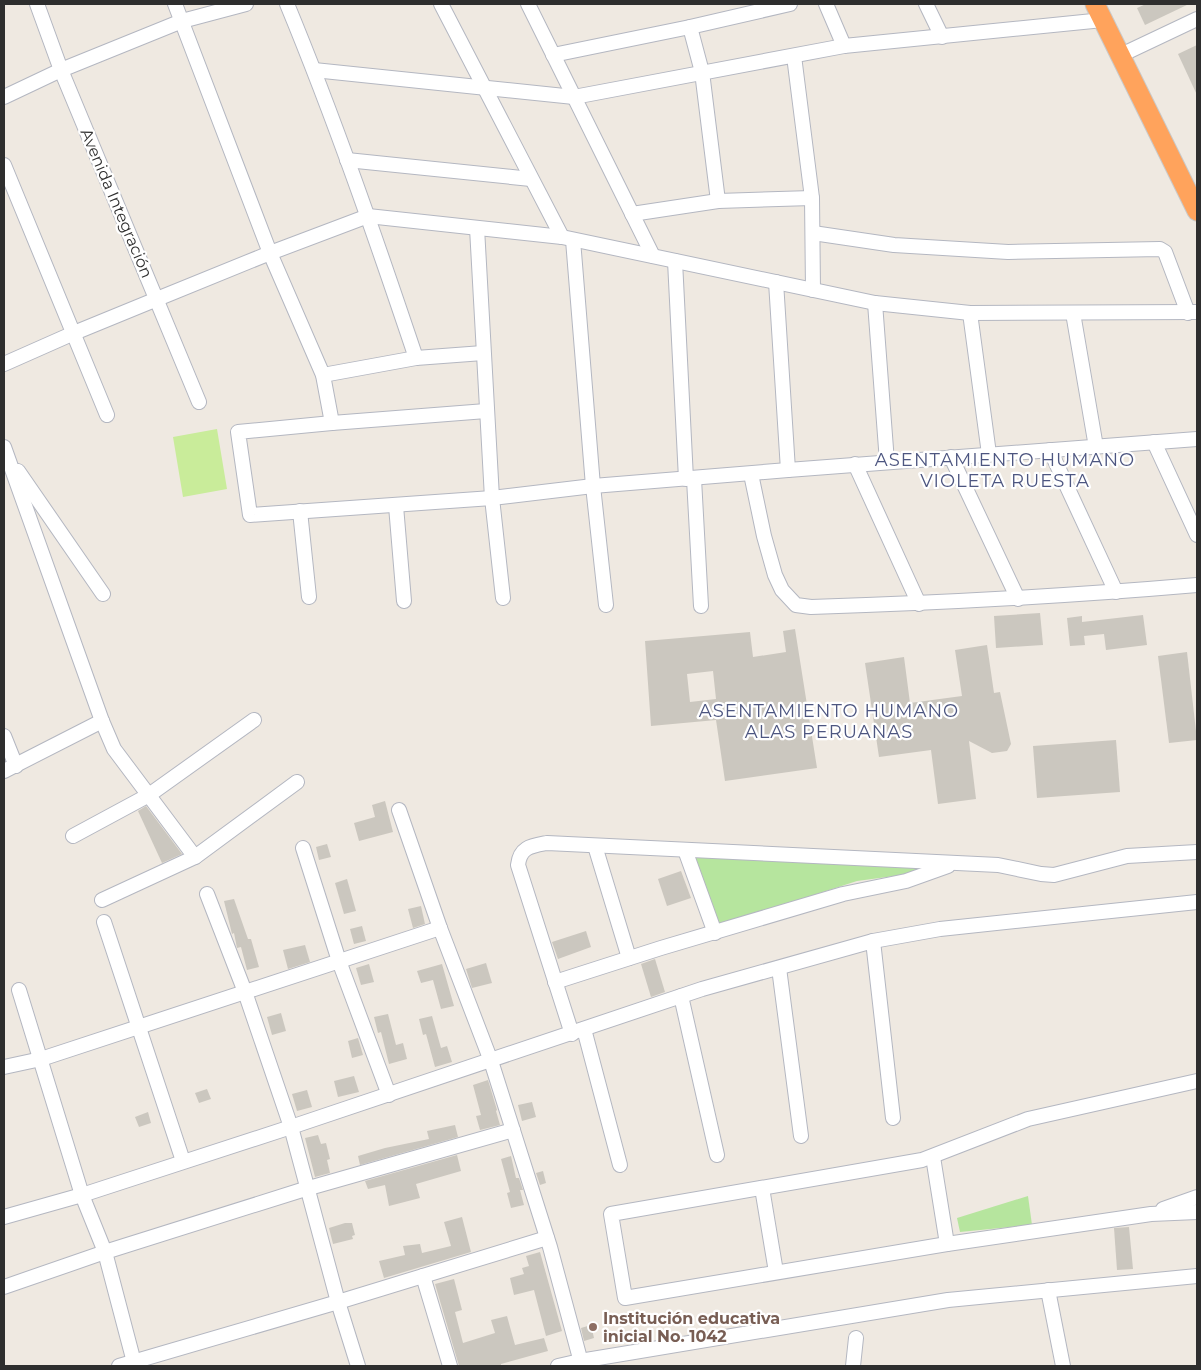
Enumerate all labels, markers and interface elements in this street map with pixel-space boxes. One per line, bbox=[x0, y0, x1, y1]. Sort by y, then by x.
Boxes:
street label: Avenida Integración bbox=[76, 126, 157, 281]
district label: ASENTAMIENTO HUMANO VIOLETA RUESTA bbox=[875, 449, 1135, 492]
district label: ASENTAMIENTO HUMANO ALAS PERUANAS bbox=[699, 700, 959, 743]
place label: Institución educativa inicial No. 1042 bbox=[603, 1309, 780, 1346]
marker: Institución educativa inicial No. 1042 bbox=[587, 1321, 599, 1333]

